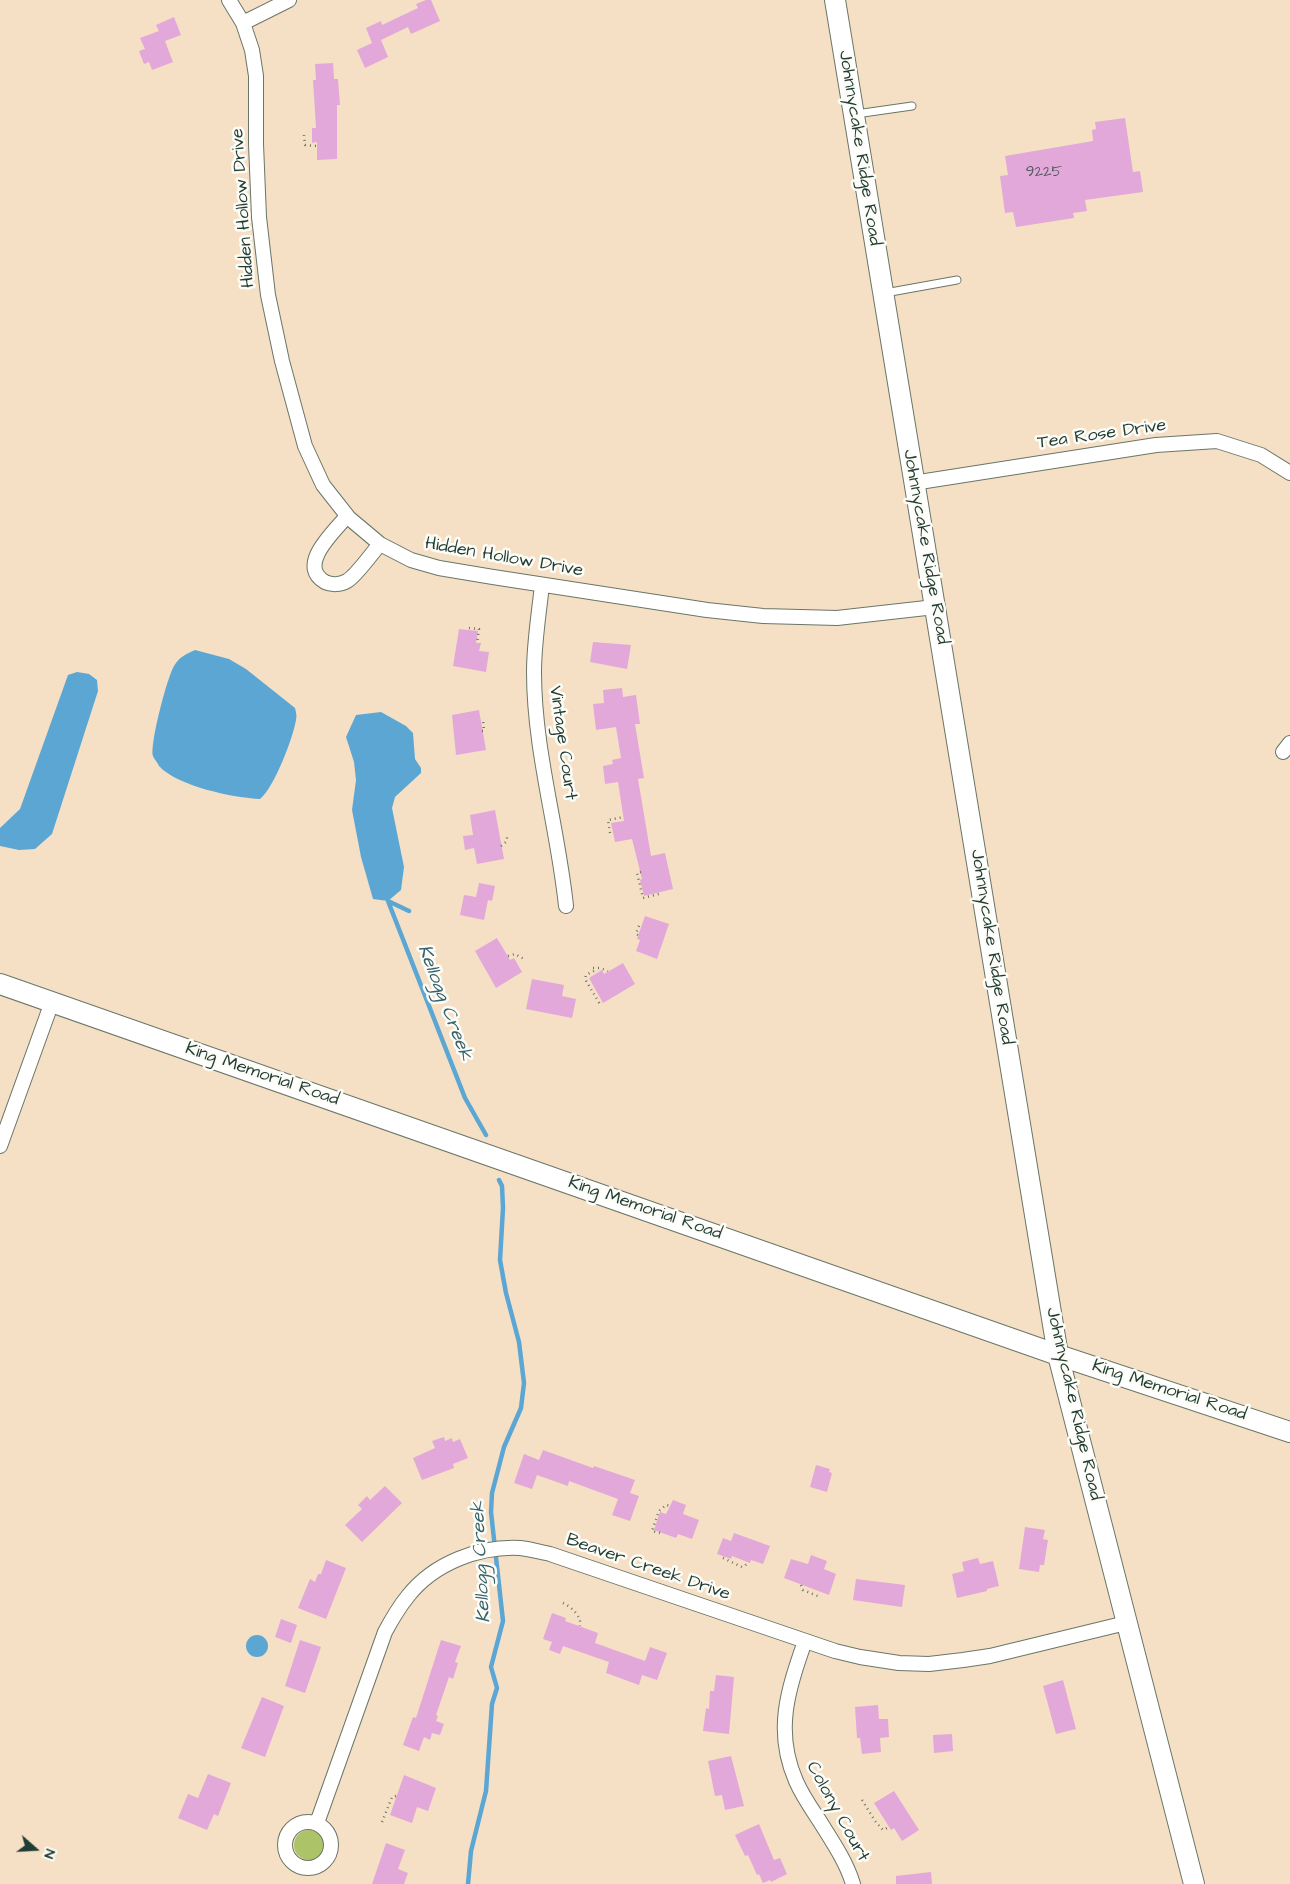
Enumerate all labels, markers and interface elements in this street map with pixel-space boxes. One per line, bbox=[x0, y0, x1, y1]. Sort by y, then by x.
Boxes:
street label: Johnnycake Ridge Road bbox=[833, 49, 885, 247]
street label: Hidden Hollow Drive bbox=[228, 127, 260, 289]
house number: 9225 bbox=[1026, 164, 1062, 182]
street label: Tea Rose Drive bbox=[1036, 415, 1168, 455]
street label: Johnnycake Ridge Road bbox=[897, 448, 953, 646]
street label: Hidden Hollow Drive bbox=[423, 533, 585, 583]
street label: Vintage Court bbox=[543, 685, 581, 801]
street label: Johnnycake Ridge Road bbox=[965, 848, 1017, 1046]
water label: Kellogg Creek bbox=[412, 942, 476, 1064]
street label: King Memorial Road bbox=[182, 1039, 342, 1111]
street label: King Memorial Road bbox=[565, 1173, 725, 1245]
street label: Johnnycake Ridge Road bbox=[1040, 1305, 1106, 1503]
street label: King Memorial Road bbox=[1089, 1356, 1249, 1426]
water label: Kellogg Creek bbox=[467, 1501, 497, 1623]
street label: Beaver Creek Drive bbox=[563, 1530, 733, 1606]
street label: Colony Court bbox=[801, 1758, 873, 1866]
north arrow bbox=[10, 1824, 60, 1874]
text: N bbox=[38, 1846, 60, 1861]

